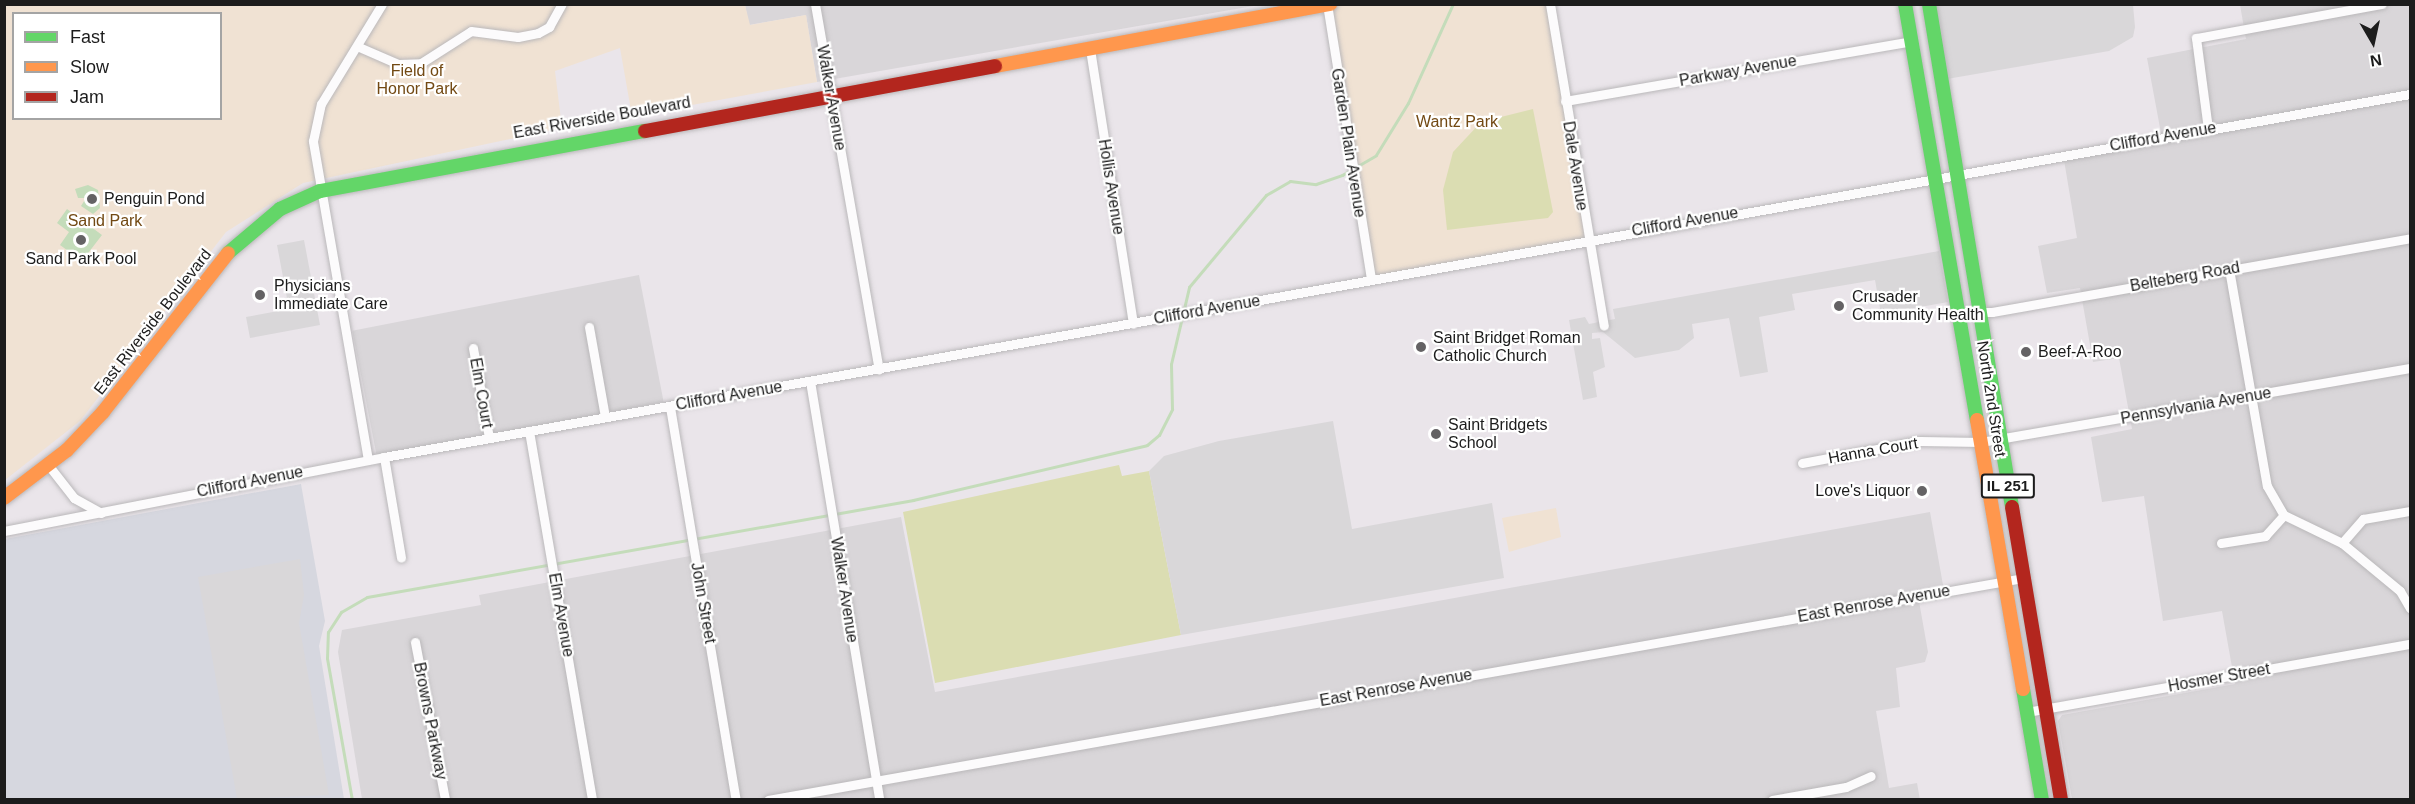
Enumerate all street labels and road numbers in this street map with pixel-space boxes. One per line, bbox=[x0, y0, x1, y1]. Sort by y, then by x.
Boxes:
street label: Walker Avenue bbox=[812, 43, 850, 153]
street label: Parkway Avenue bbox=[1677, 51, 1799, 91]
street label: Garden Plain Avenue bbox=[1327, 67, 1369, 219]
street label: East Riverside Boulevard bbox=[512, 93, 692, 143]
street label: Clifford Avenue bbox=[2108, 118, 2218, 156]
street label: Dale Avenue bbox=[1558, 119, 1592, 213]
street label: Hollis Avenue bbox=[1094, 137, 1128, 237]
street label: Clifford Avenue bbox=[1630, 203, 1740, 241]
street label: East Riverside Boulevard bbox=[90, 245, 216, 399]
street label: Belteberg Road bbox=[2129, 258, 2241, 296]
street label: Clifford Avenue bbox=[1152, 291, 1262, 329]
street label: North 2nd Street bbox=[1972, 340, 2010, 458]
street label: Elm Court bbox=[465, 356, 497, 430]
street label: Clifford Avenue bbox=[674, 377, 784, 415]
street label: Pennsylvania Avenue bbox=[2119, 383, 2273, 429]
street label: Hanna Court bbox=[1827, 434, 1919, 468]
street label: Clifford Avenue bbox=[195, 462, 305, 502]
road number: IL 251 bbox=[1980, 474, 2036, 498]
street label: Walker Avenue bbox=[826, 535, 862, 645]
street label: John Street bbox=[686, 561, 720, 645]
street label: Elm Avenue bbox=[544, 571, 578, 659]
street label: East Renrose Avenue bbox=[1796, 581, 1952, 627]
street label: Hosmer Street bbox=[2167, 660, 2271, 696]
street label: Browns Parkway bbox=[409, 661, 451, 781]
street label: East Renrose Avenue bbox=[1318, 665, 1474, 711]

